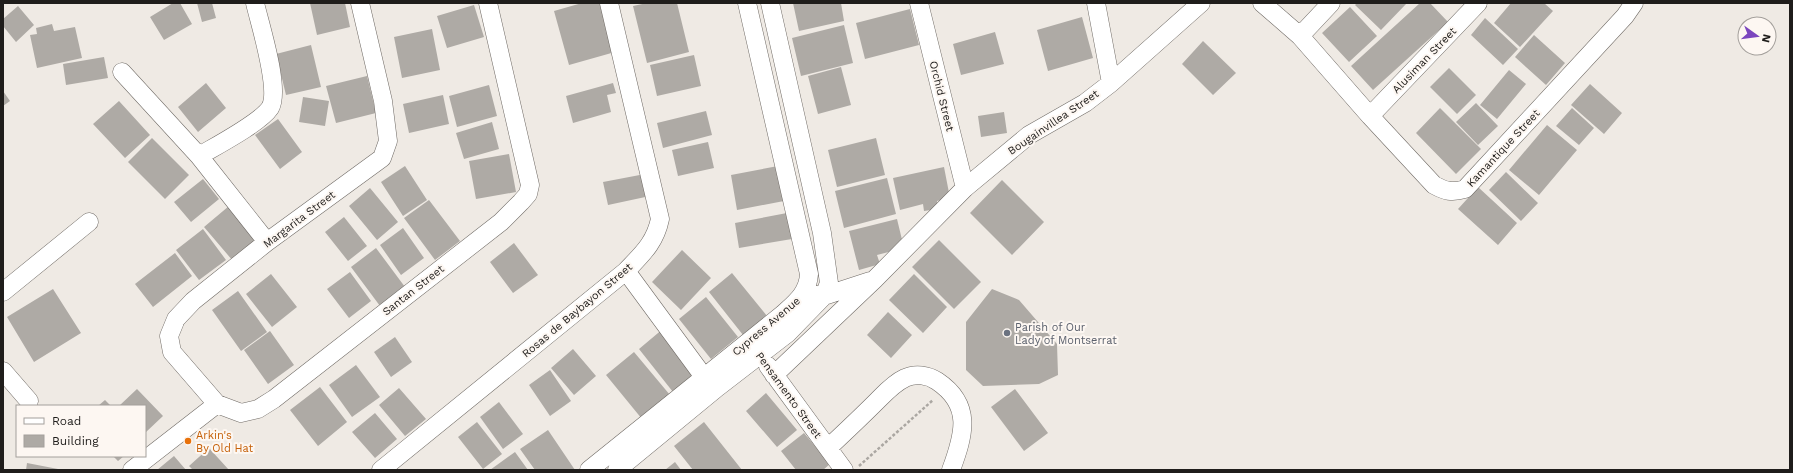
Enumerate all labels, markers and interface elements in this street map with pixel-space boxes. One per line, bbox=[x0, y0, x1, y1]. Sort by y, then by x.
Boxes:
north arrow bbox=[1737, 16, 1777, 56]
street label: Alusiman Street bbox=[1390, 24, 1459, 96]
text: N bbox=[1759, 33, 1774, 44]
street label: Orchid Street bbox=[926, 60, 957, 133]
street label: Bougainvillea Street bbox=[1005, 87, 1102, 158]
street label: Kamantique Street bbox=[1464, 107, 1543, 190]
street label: Margarita Street bbox=[261, 188, 338, 251]
street label: Rosas de Baybayon Street bbox=[520, 260, 635, 360]
street label: Santan Street bbox=[380, 262, 447, 318]
street label: Cypress Avenue bbox=[730, 294, 803, 359]
place label: Parish of Our Lady of Montserrat bbox=[1015, 321, 1117, 347]
marker: Parish of Our Lady of Montserrat bbox=[1002, 328, 1012, 338]
street label: Pensamento Street bbox=[753, 350, 824, 441]
legend bbox=[16, 405, 146, 457]
text: Road bbox=[52, 414, 81, 428]
place label: Arkin's By Old Hat bbox=[196, 429, 254, 455]
text: Building bbox=[52, 434, 99, 448]
marker: Arkin's By Old Hat bbox=[183, 436, 193, 446]

